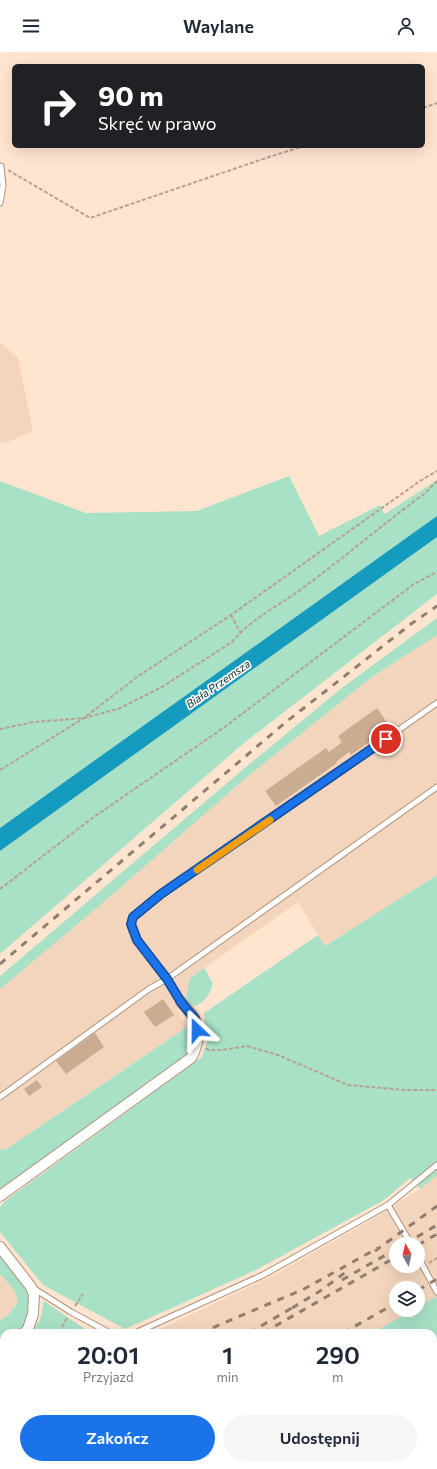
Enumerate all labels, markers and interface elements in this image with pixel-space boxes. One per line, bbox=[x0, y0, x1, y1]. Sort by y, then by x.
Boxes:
icon: menu bbox=[20, 15, 42, 37]
text: Waylane bbox=[183, 15, 254, 37]
icon: person bbox=[395, 15, 417, 37]
text: 90 m bbox=[98, 78, 164, 112]
icon: right bbox=[32, 80, 84, 132]
text: Skręć w prawo bbox=[98, 112, 217, 134]
water label: Biała Przemsza bbox=[183, 657, 252, 710]
pin bbox=[369, 722, 403, 756]
icon: arrive bbox=[375, 728, 397, 750]
position arrow bbox=[176, 1009, 218, 1051]
north arrow bbox=[389, 1237, 425, 1273]
map controls bbox=[389, 1237, 425, 1317]
button: layers bbox=[389, 1281, 425, 1317]
text: 20:01 bbox=[77, 1340, 139, 1369]
text: 1 bbox=[222, 1340, 233, 1369]
text: 290 bbox=[316, 1340, 360, 1369]
text: Przyjazd bbox=[83, 1369, 134, 1385]
text: min bbox=[216, 1369, 239, 1385]
text: m bbox=[332, 1369, 343, 1385]
button: Zakończ bbox=[20, 1415, 215, 1461]
button: Udostępnij bbox=[223, 1415, 417, 1461]

